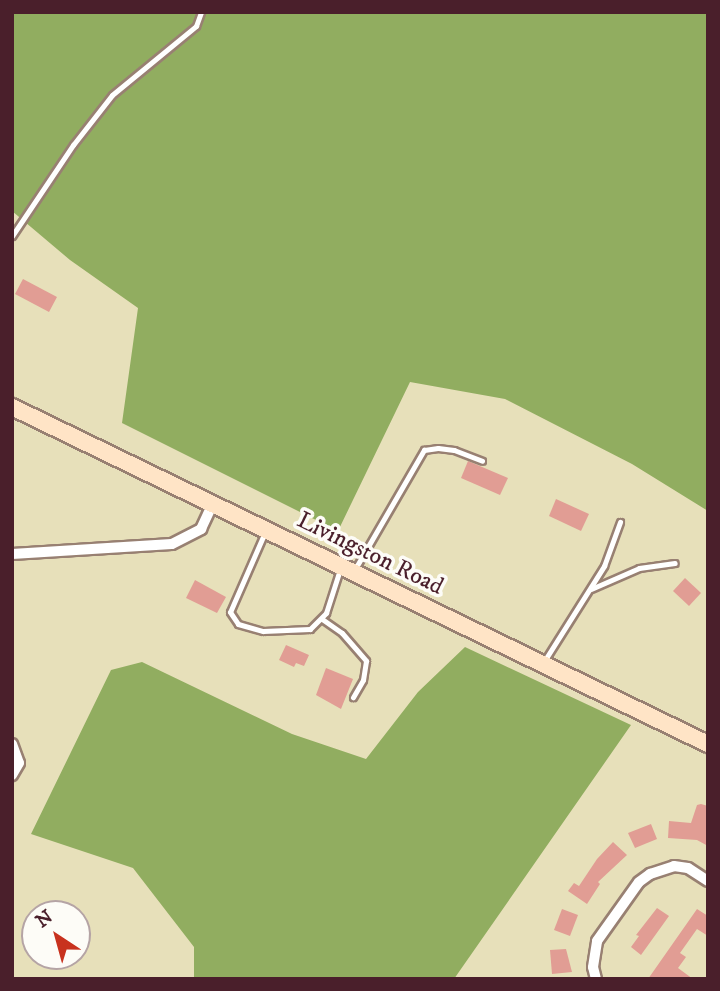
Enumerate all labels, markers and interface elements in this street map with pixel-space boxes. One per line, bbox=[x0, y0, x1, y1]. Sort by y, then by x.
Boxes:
street label: Livingston Road bbox=[292, 506, 448, 602]
north arrow bbox=[21, 900, 91, 970]
text: N bbox=[31, 905, 58, 933]

